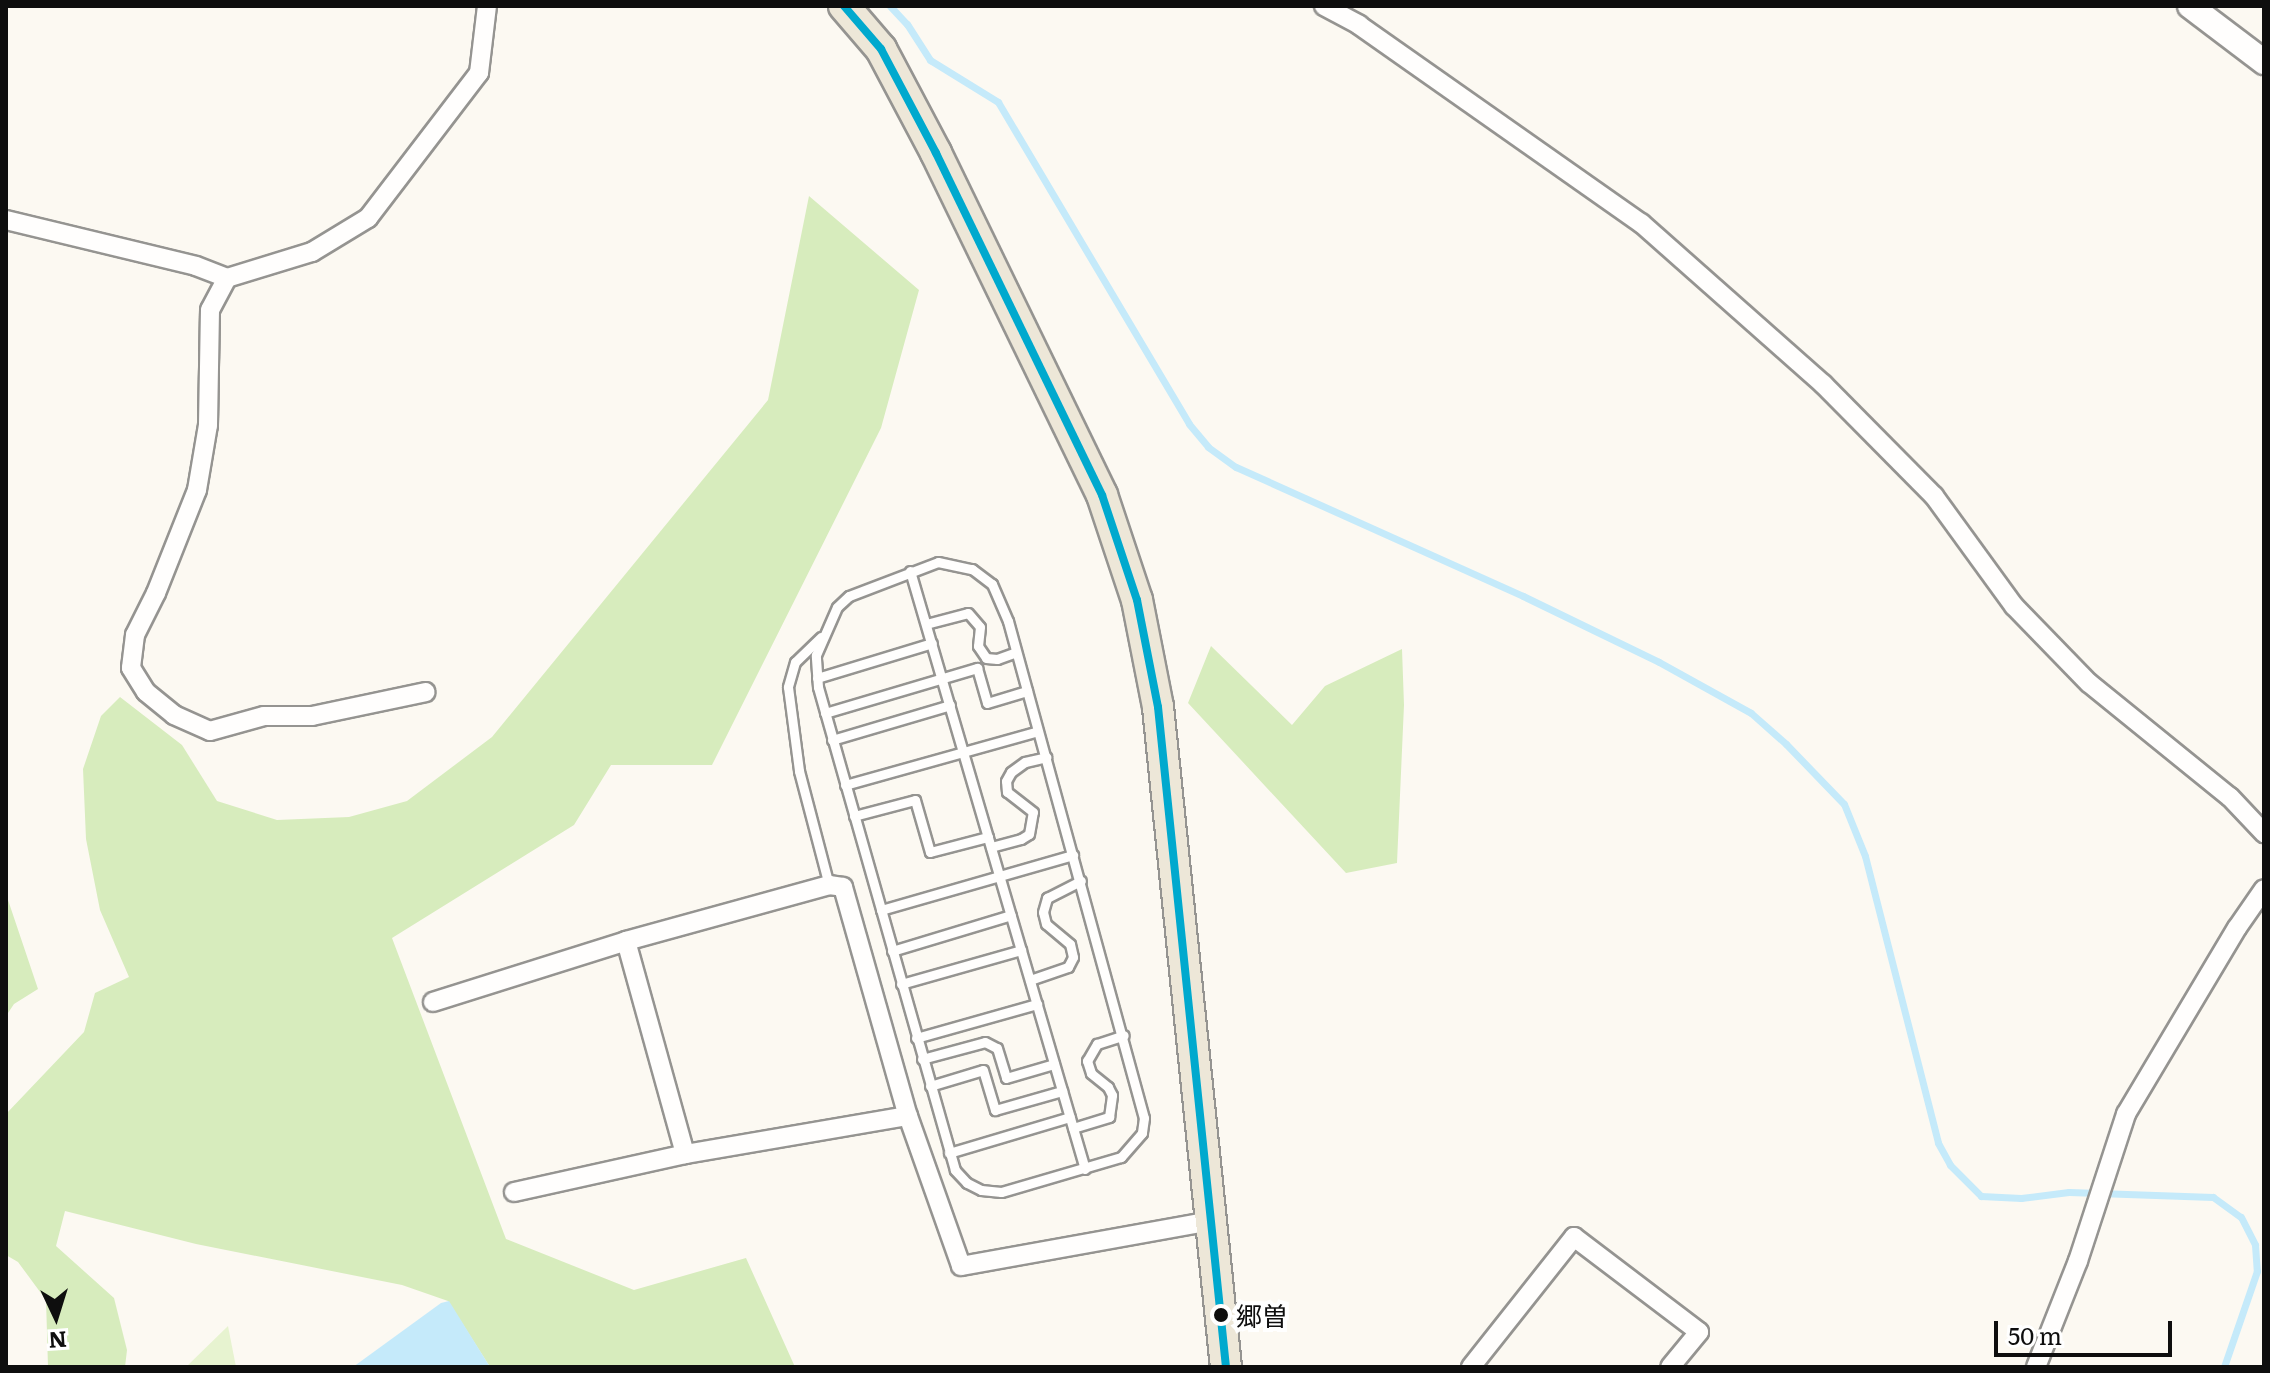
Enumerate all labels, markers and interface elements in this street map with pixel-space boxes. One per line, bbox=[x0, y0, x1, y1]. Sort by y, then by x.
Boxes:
north arrow bbox=[16, 1277, 96, 1357]
place label: 郷曽 bbox=[1236, 1299, 1288, 1331]
scale bar bbox=[1998, 1305, 2176, 1355]
marker: 郷曽 bbox=[1213, 1307, 1229, 1323]
text: 50 m bbox=[2008, 1317, 2062, 1352]
text: N bbox=[47, 1324, 68, 1359]

